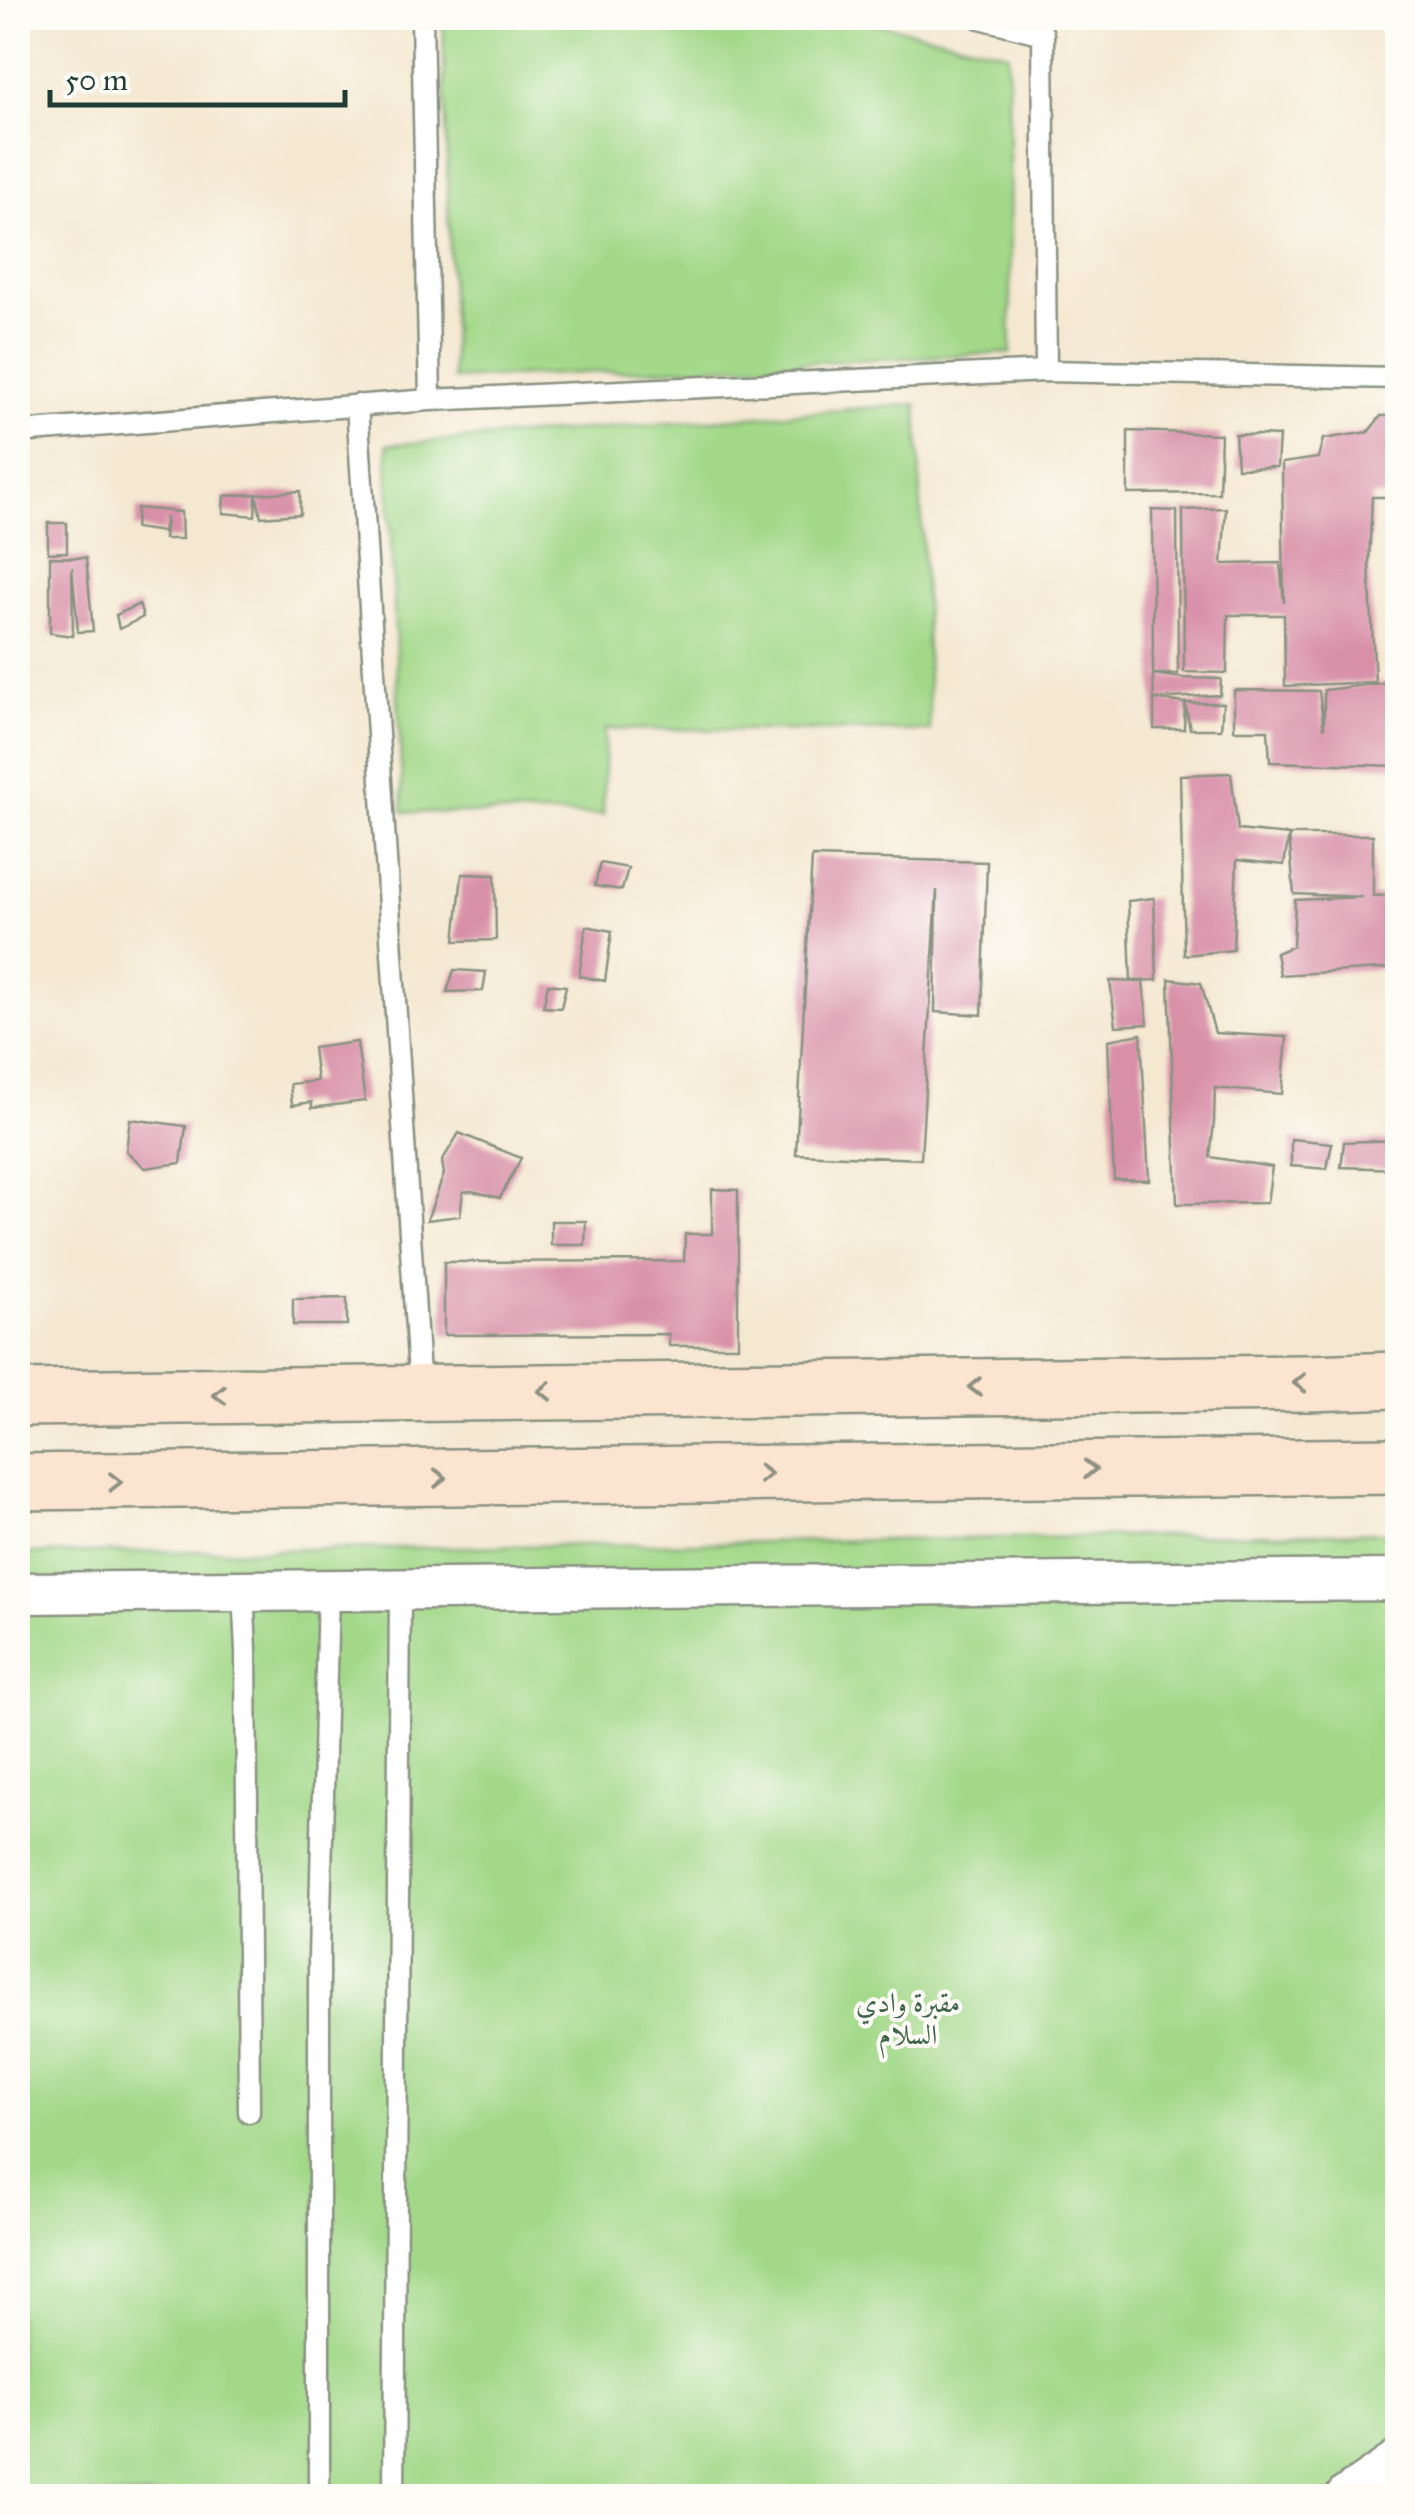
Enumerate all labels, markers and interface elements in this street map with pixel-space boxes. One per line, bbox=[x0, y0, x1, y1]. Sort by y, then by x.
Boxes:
scale bar bbox=[50, 45, 345, 107]
text: 50 m bbox=[65, 62, 128, 98]
one-way arrow bbox=[1292, 1372, 1308, 1394]
one-way arrow bbox=[967, 1376, 982, 1398]
one-way arrow bbox=[537, 1381, 553, 1402]
one-way arrow bbox=[212, 1385, 228, 1406]
one-way arrow bbox=[1082, 1458, 1098, 1480]
one-way arrow bbox=[758, 1463, 773, 1485]
one-way arrow bbox=[432, 1468, 448, 1489]
one-way arrow bbox=[107, 1471, 123, 1492]
park label: مقبرة وادي السلام bbox=[856, 1985, 960, 2059]

